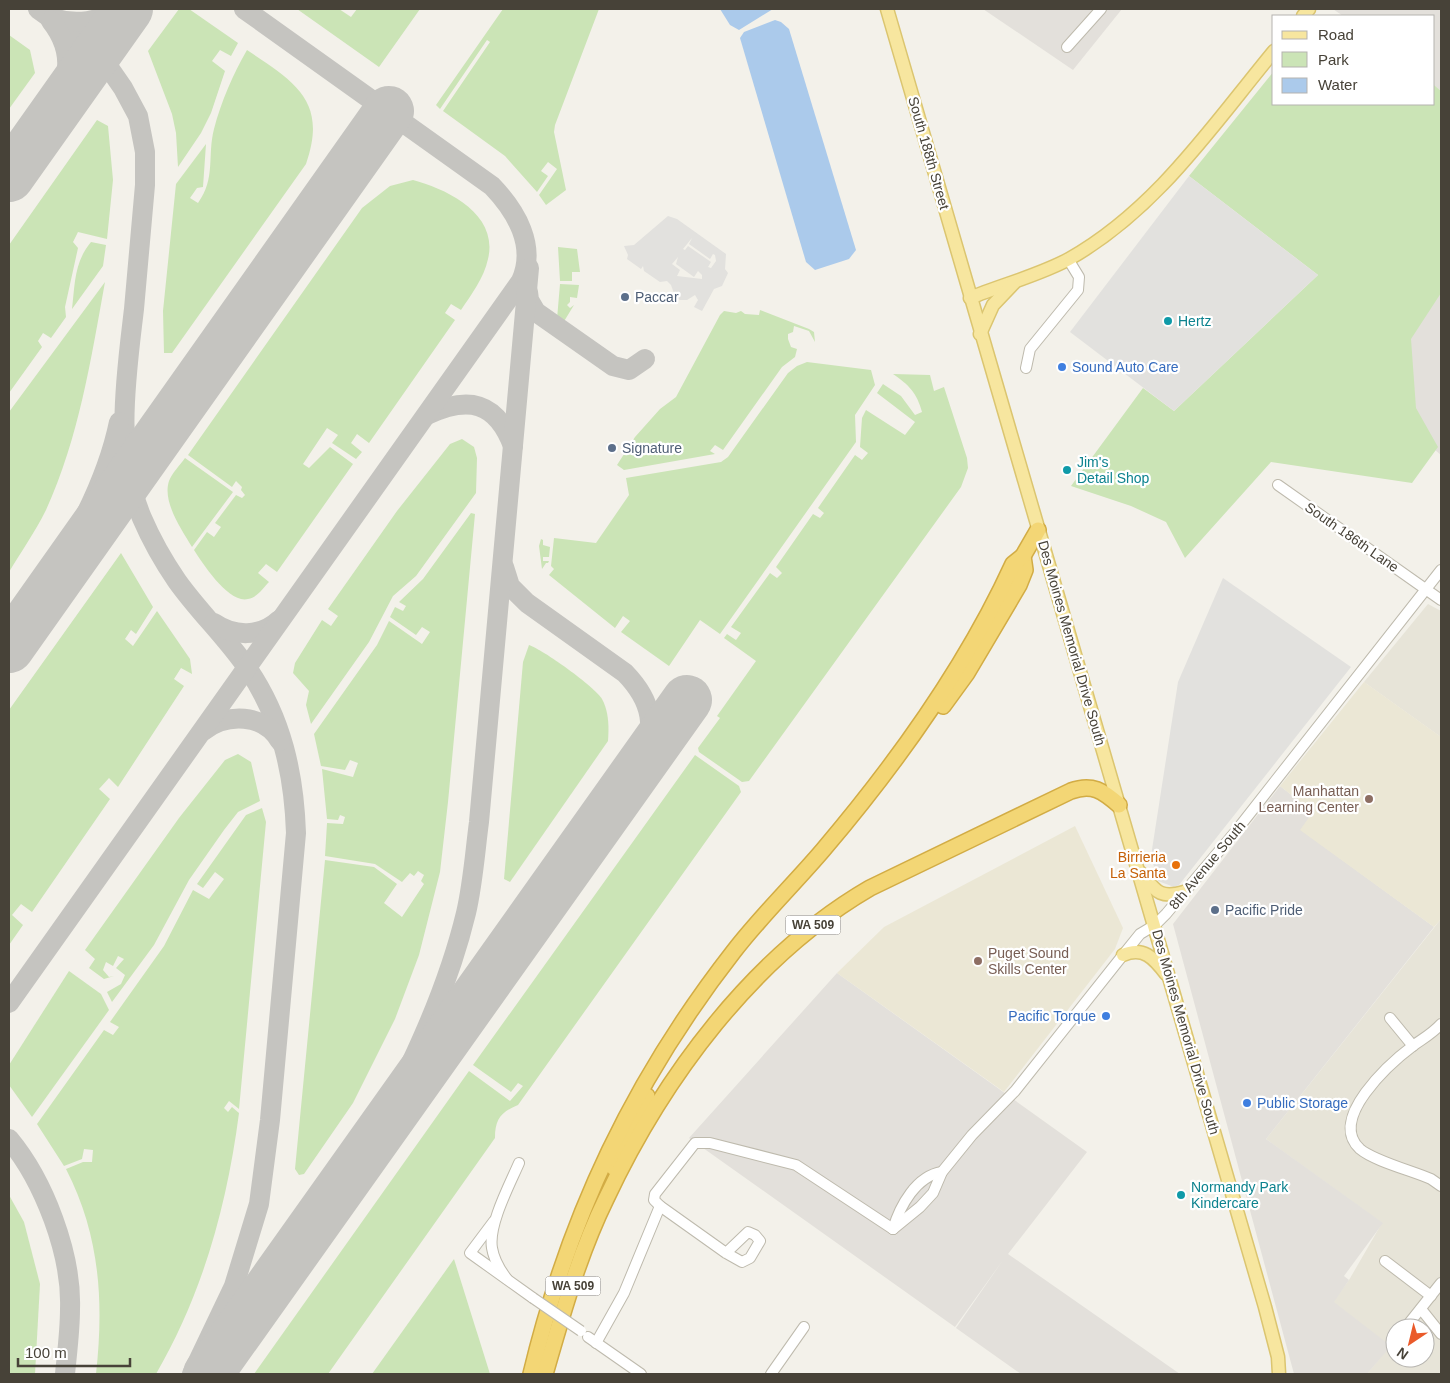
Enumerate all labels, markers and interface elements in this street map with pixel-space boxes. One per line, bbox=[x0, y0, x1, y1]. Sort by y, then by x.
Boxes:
legend bbox=[1272, 15, 1435, 105]
text: Road bbox=[1318, 26, 1354, 43]
text: Park bbox=[1318, 51, 1349, 68]
text: Water bbox=[1318, 76, 1357, 93]
street label: South 188th Street bbox=[905, 95, 953, 211]
place label: Paccar bbox=[635, 289, 679, 305]
marker: Paccar bbox=[619, 291, 631, 303]
place label: Hertz bbox=[1178, 313, 1211, 329]
marker: Hertz bbox=[1162, 315, 1174, 327]
place label: Sound Auto Care bbox=[1072, 359, 1179, 375]
marker: Sound Auto Care bbox=[1056, 361, 1068, 373]
place label: Signature bbox=[622, 440, 682, 456]
marker: Signature bbox=[606, 442, 618, 454]
place label: Jim's Detail Shop bbox=[1077, 454, 1150, 486]
marker: Jim's Detail Shop bbox=[1061, 464, 1073, 476]
street label: South 186th Lane bbox=[1302, 499, 1402, 575]
street label: Des Moines Memorial Drive South bbox=[1035, 539, 1109, 747]
place label: Manhattan Learning Center bbox=[1259, 783, 1359, 815]
marker: Manhattan Learning Center bbox=[1363, 793, 1375, 805]
street label: 8th Avenue South bbox=[1165, 818, 1249, 912]
place label: Birrieria La Santa bbox=[1110, 849, 1166, 881]
marker: Birrieria La Santa bbox=[1170, 859, 1182, 871]
place label: Pacific Pride bbox=[1225, 902, 1303, 918]
marker: Pacific Pride bbox=[1209, 904, 1221, 916]
road number: WA 509 bbox=[786, 916, 840, 934]
street label: Des Moines Memorial Drive South bbox=[1149, 928, 1223, 1136]
place label: Puget Sound Skills Center bbox=[988, 945, 1069, 977]
marker: Puget Sound Skills Center bbox=[972, 955, 984, 967]
place label: Pacific Torque bbox=[1008, 1008, 1096, 1024]
marker: Pacific Torque bbox=[1100, 1010, 1112, 1022]
place label: Public Storage bbox=[1257, 1095, 1348, 1111]
marker: Public Storage bbox=[1241, 1097, 1253, 1109]
place label: Normandy Park Kindercare bbox=[1191, 1179, 1289, 1211]
marker: Normandy Park Kindercare bbox=[1175, 1189, 1187, 1201]
road number: WA 509 bbox=[546, 1276, 600, 1295]
north arrow bbox=[1385, 1318, 1435, 1368]
scale bar bbox=[18, 1336, 130, 1368]
text: 100 m bbox=[25, 1344, 67, 1361]
text: N bbox=[1394, 1344, 1411, 1363]

